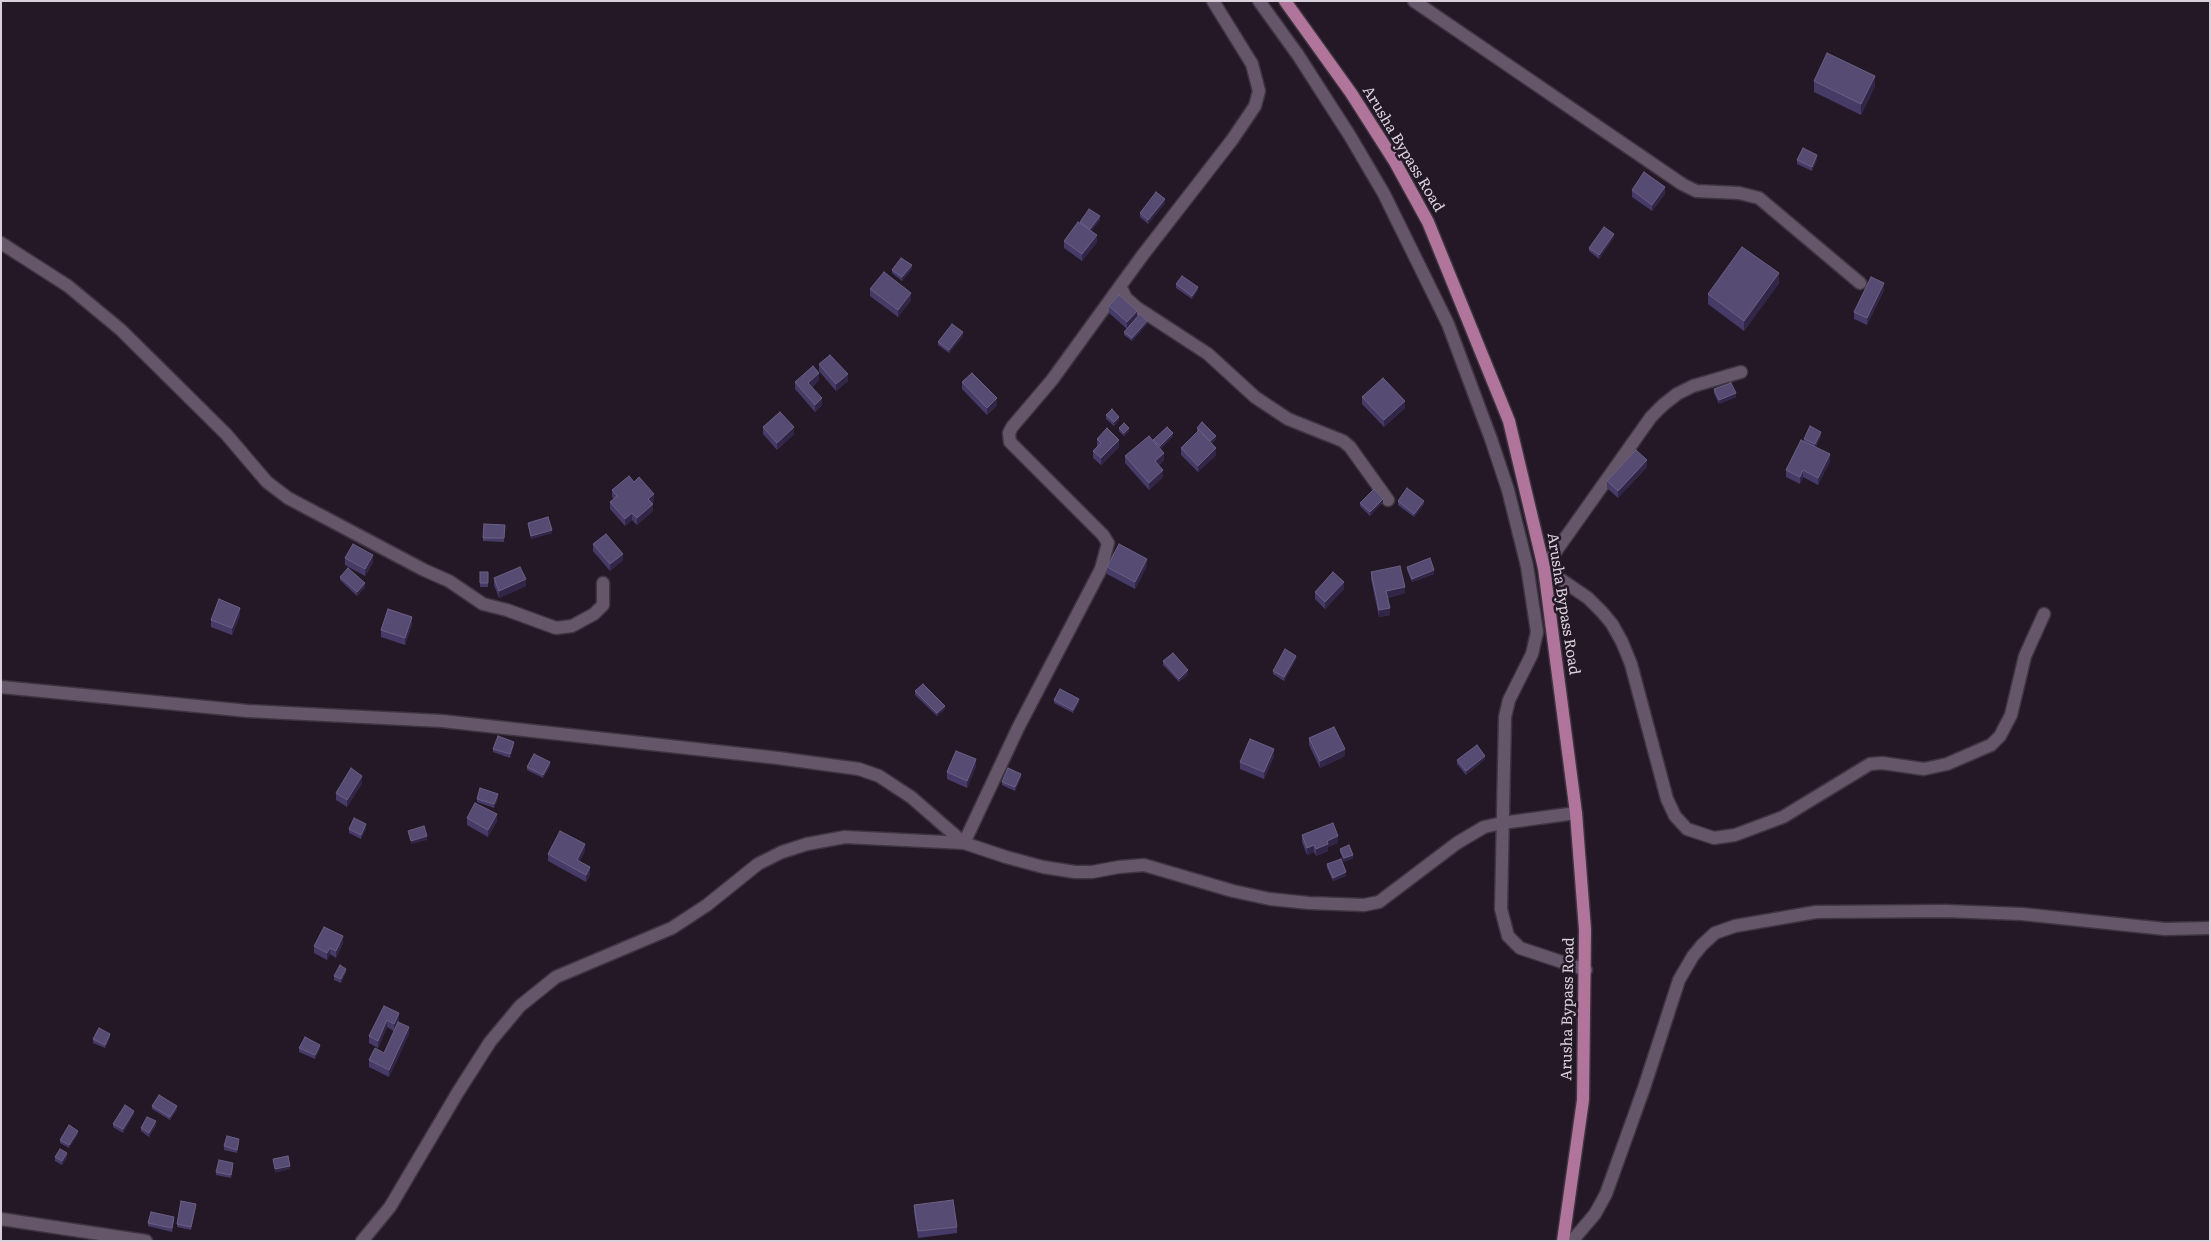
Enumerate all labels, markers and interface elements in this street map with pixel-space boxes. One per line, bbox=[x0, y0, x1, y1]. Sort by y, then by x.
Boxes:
street label: Arusha Bypass Road bbox=[1358, 83, 1448, 215]
street label: Arusha Bypass Road bbox=[1543, 532, 1583, 676]
street label: Arusha Bypass Road bbox=[1558, 937, 1578, 1081]

